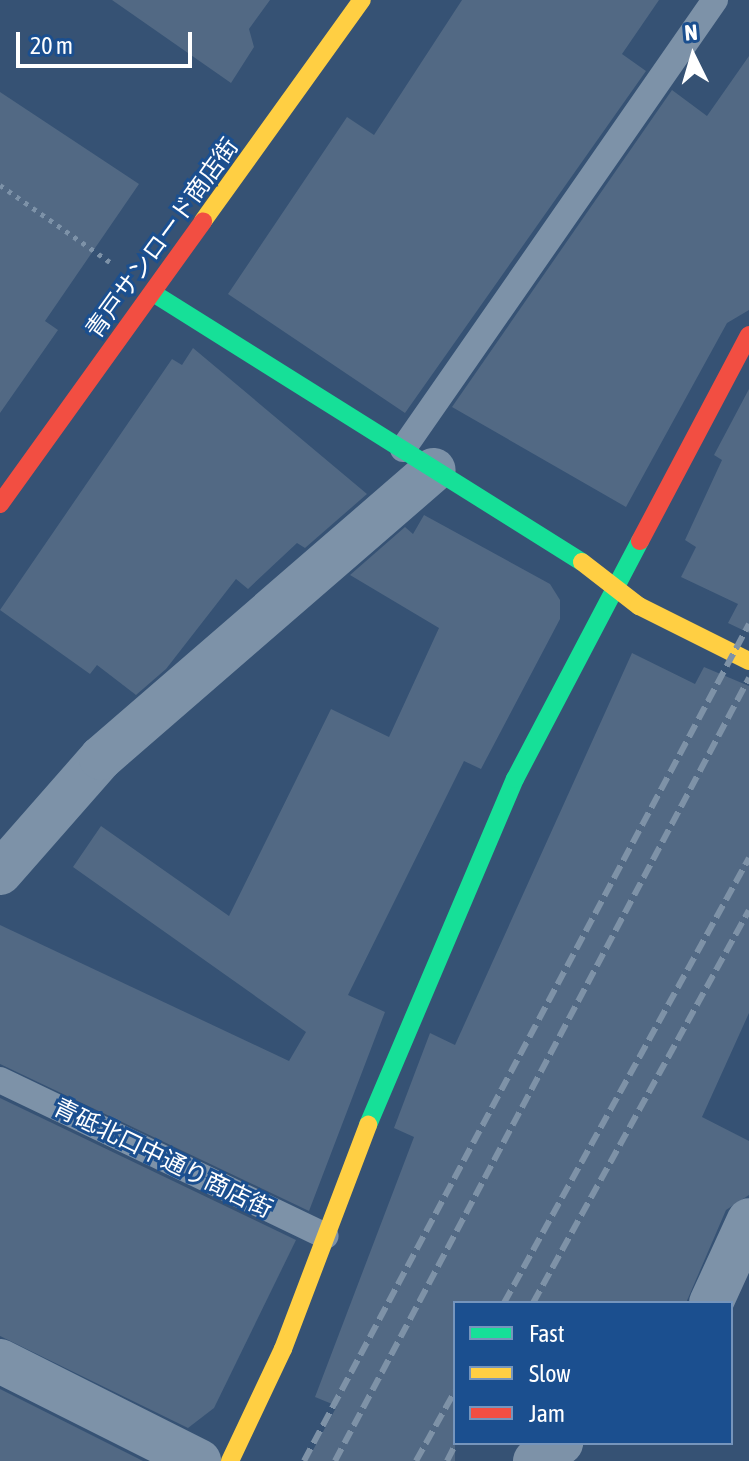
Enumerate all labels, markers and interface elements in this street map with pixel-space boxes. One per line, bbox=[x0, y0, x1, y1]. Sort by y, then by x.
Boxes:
scale bar bbox=[20, 16, 196, 66]
north arrow bbox=[653, 16, 733, 96]
text: N bbox=[683, 19, 699, 46]
text: 20 m bbox=[30, 32, 73, 59]
street label: 青戸サンロード商店街 bbox=[80, 132, 244, 344]
street label: 青砥北口中通り商店街 bbox=[49, 1092, 277, 1224]
legend bbox=[453, 1301, 733, 1445]
text: Fast bbox=[529, 1320, 565, 1347]
text: Slow bbox=[529, 1360, 571, 1387]
text: Jam bbox=[529, 1400, 565, 1427]

